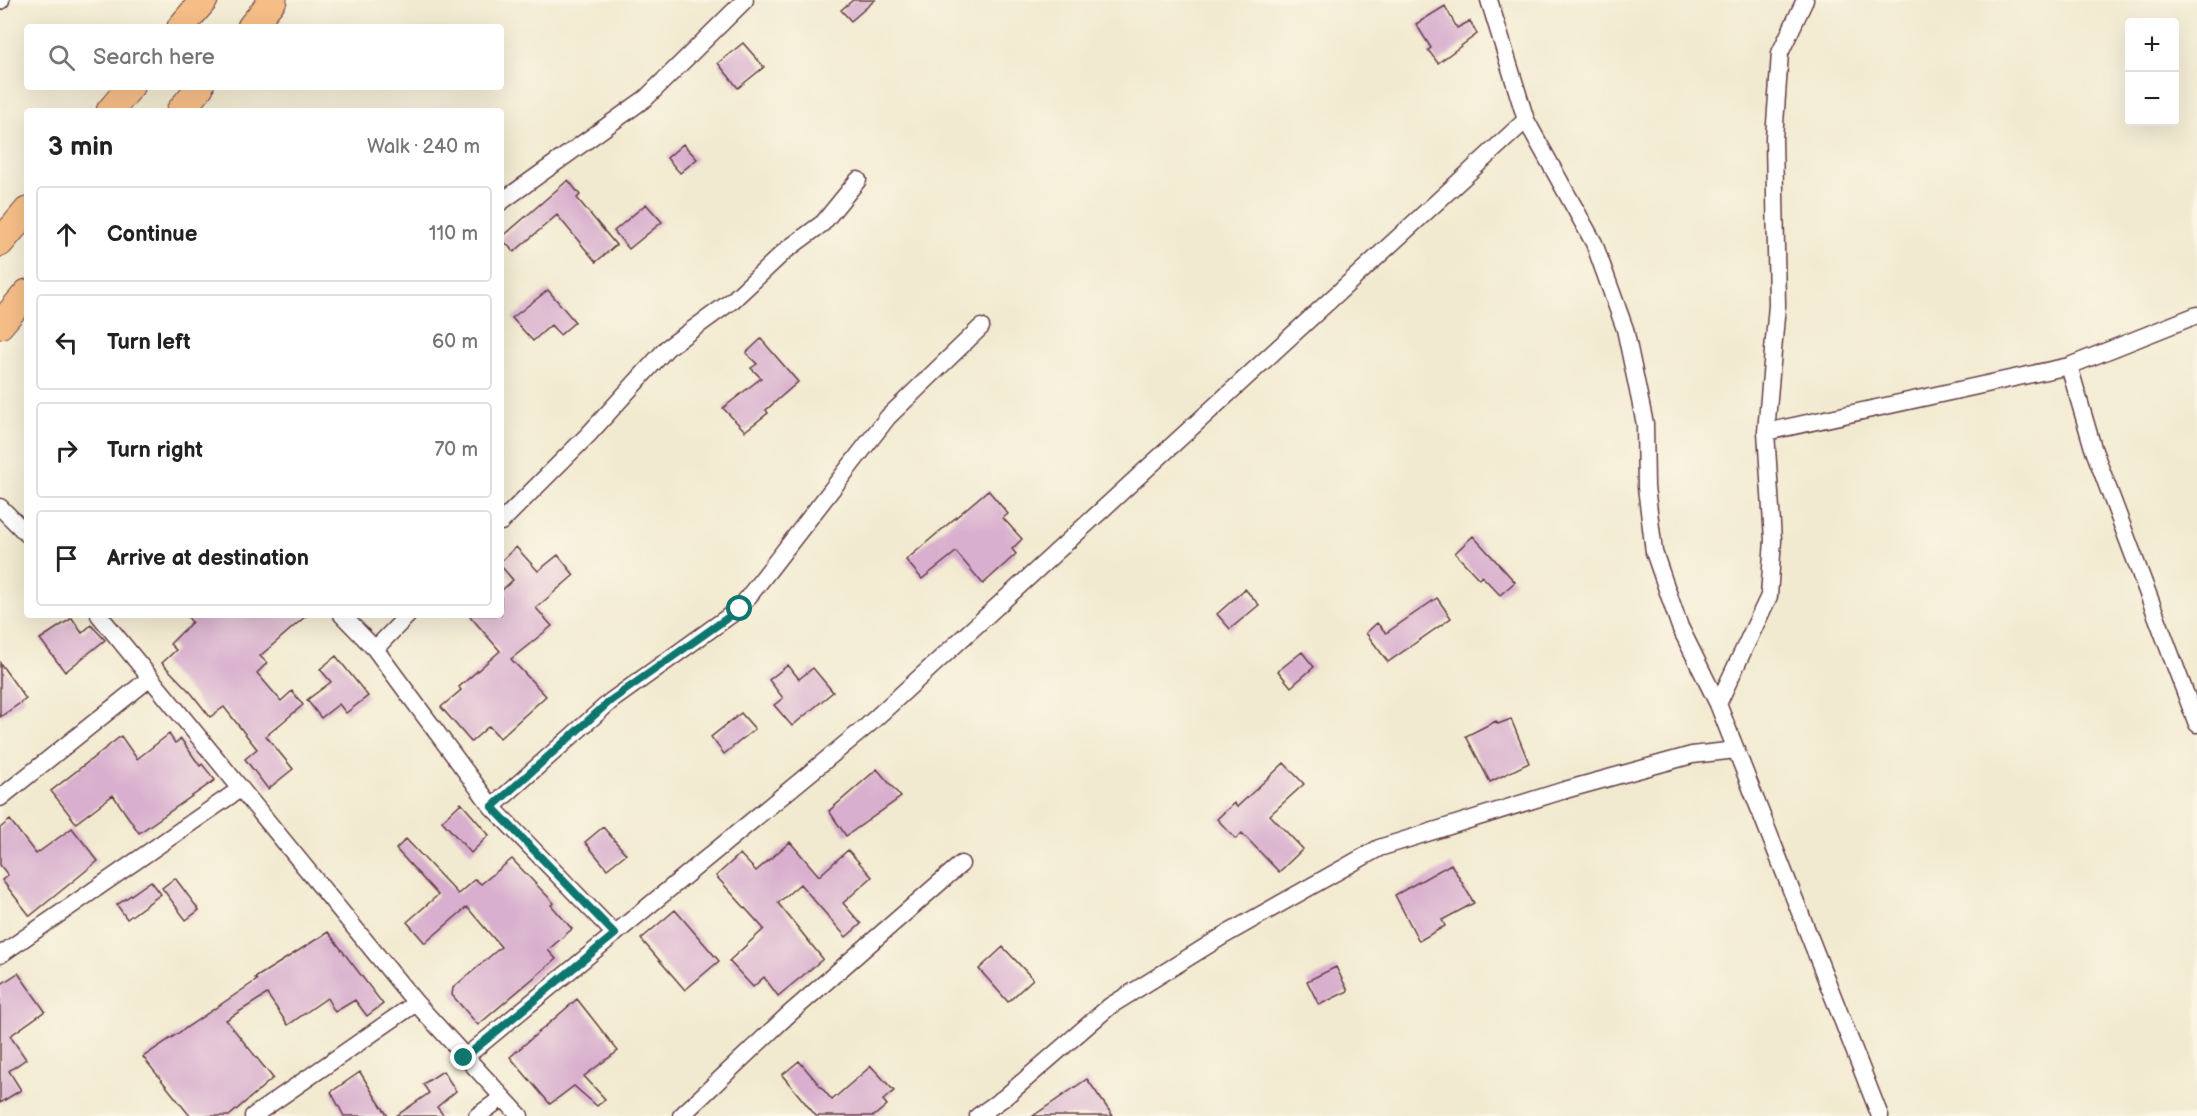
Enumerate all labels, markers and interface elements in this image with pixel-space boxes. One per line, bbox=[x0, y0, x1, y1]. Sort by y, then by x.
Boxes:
map controls bbox=[2125, 18, 2179, 126]
button: + bbox=[2125, 18, 2179, 72]
search box bbox=[24, 24, 504, 90]
icon: search bbox=[45, 41, 78, 74]
text: Search here bbox=[93, 44, 215, 71]
button: − bbox=[2125, 72, 2179, 126]
text: 3 min bbox=[48, 132, 113, 163]
text: Walk · 240 m bbox=[367, 135, 480, 159]
icon: ahead bbox=[50, 218, 83, 251]
text: Continue bbox=[107, 221, 197, 248]
text: 110 m bbox=[429, 222, 478, 246]
icon: left bbox=[50, 326, 83, 359]
text: Turn left bbox=[107, 329, 191, 356]
text: 60 m bbox=[432, 330, 478, 354]
icon: right bbox=[50, 434, 83, 467]
text: Turn right bbox=[107, 437, 203, 464]
text: 70 m bbox=[434, 438, 478, 462]
icon: arrive bbox=[50, 542, 83, 575]
text: Arrive at destination bbox=[107, 545, 309, 572]
route start bbox=[726, 595, 752, 621]
route end bbox=[450, 1044, 476, 1070]

